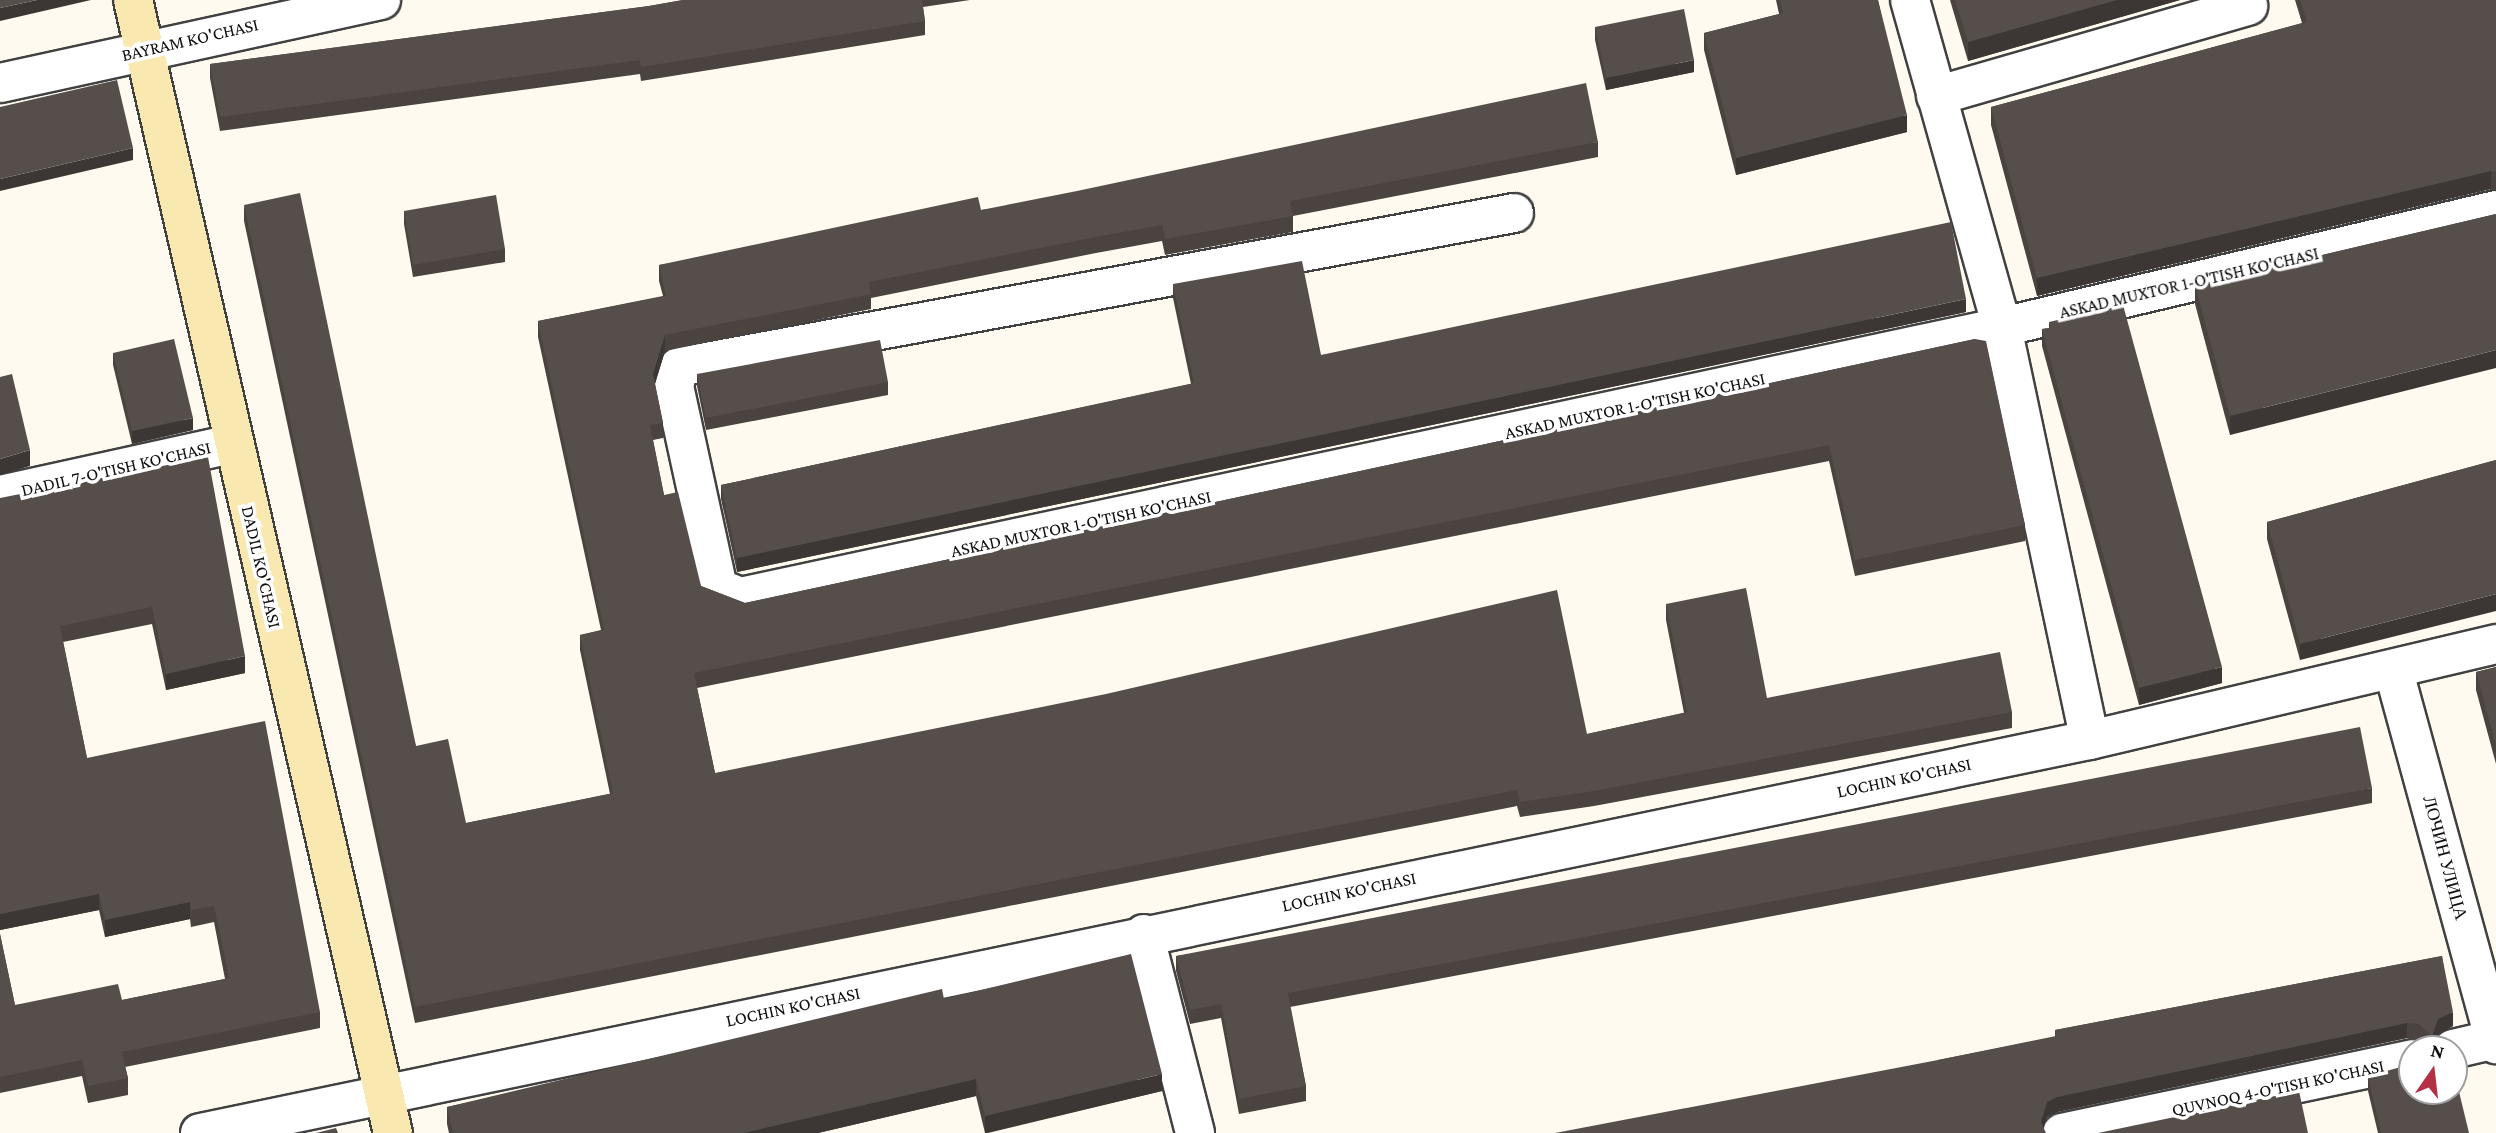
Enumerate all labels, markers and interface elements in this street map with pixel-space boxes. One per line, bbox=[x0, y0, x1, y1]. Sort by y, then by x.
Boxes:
street label: BAYRAM KO'CHASI bbox=[120, 14, 260, 66]
street label: ASKAD MUXTOR 1-O'TISH KO'CHASI bbox=[2057, 243, 2321, 323]
street label: ASKAD MUXTOR 1-O'TISH KO'CHASI bbox=[1503, 368, 1767, 444]
street label: DADIL 7-O'TISH KO'CHASI bbox=[19, 437, 213, 501]
street label: ASKAD MUXTOR 1-O'TISH KO'CHASI bbox=[949, 486, 1213, 562]
street label: DADIL KO'CHASI bbox=[236, 504, 286, 630]
street label: LOCHIN KO'CHASI bbox=[1835, 753, 1973, 803]
street label: ЛОЧИН УЛИЦА bbox=[2418, 794, 2472, 922]
street label: LOCHIN KO'CHASI bbox=[1280, 867, 1418, 917]
street label: LOCHIN KO'CHASI bbox=[724, 982, 862, 1032]
north arrow bbox=[2398, 1035, 2468, 1105]
text: N bbox=[2429, 1039, 2447, 1063]
street label: QUVNOQ 4-O'TISH KO'CHASI bbox=[2170, 1055, 2386, 1121]

